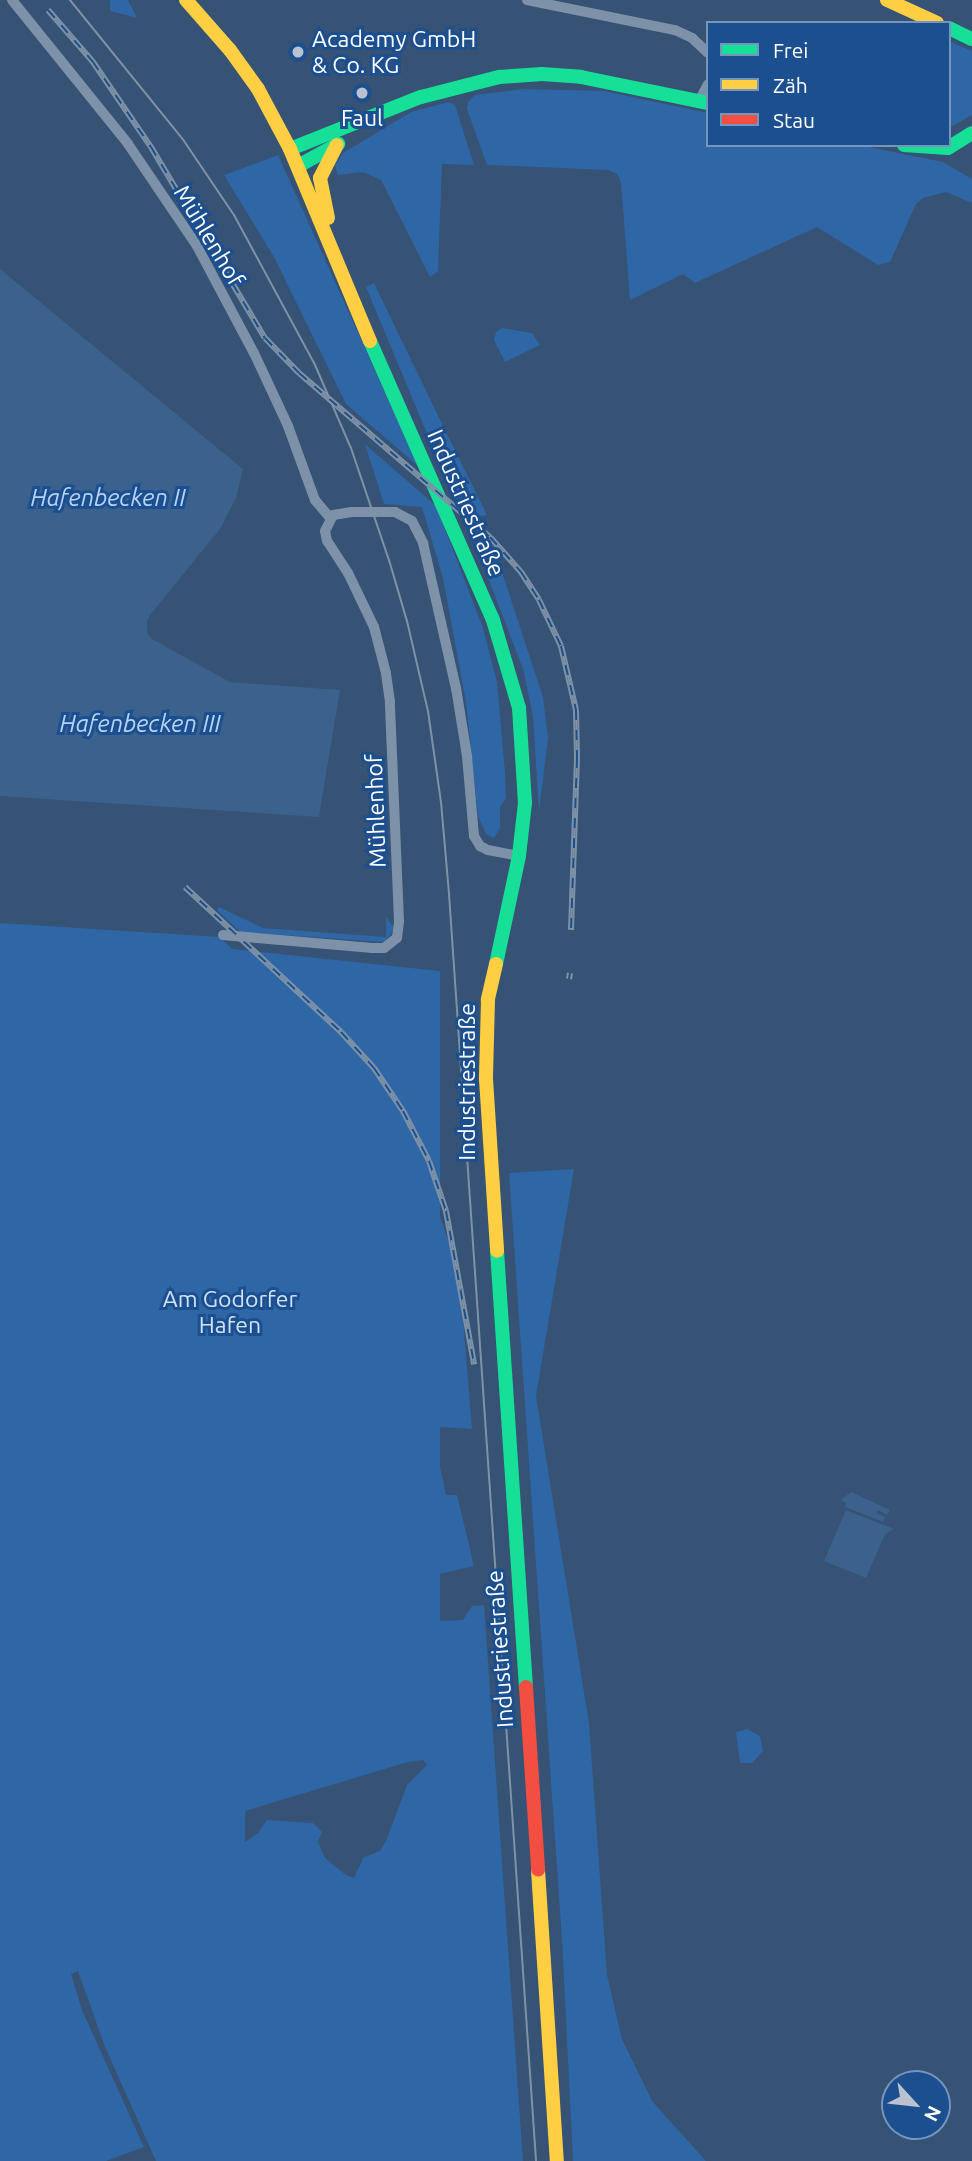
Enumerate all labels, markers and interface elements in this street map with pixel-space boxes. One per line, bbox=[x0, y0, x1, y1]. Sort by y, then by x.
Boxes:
legend bbox=[706, 21, 951, 147]
place label: Academy GmbH & Co. KG bbox=[312, 25, 476, 79]
text: Frei bbox=[773, 38, 808, 62]
marker: Academy GmbH & Co. KG bbox=[290, 44, 306, 60]
text: Zäh bbox=[773, 73, 808, 97]
marker: Faul bbox=[354, 85, 370, 101]
place label: Faul bbox=[341, 104, 383, 132]
text: Stau bbox=[773, 108, 815, 132]
street label: Mühlenhof bbox=[168, 180, 250, 292]
street label: Industriestraße bbox=[421, 425, 511, 581]
water label: Hafenbecken II bbox=[31, 484, 185, 512]
water label: Hafenbecken III bbox=[59, 710, 221, 738]
street label: Mühlenhof bbox=[360, 754, 392, 868]
street label: Industriestraße bbox=[453, 1003, 481, 1161]
park label: Am Godorfer Hafen bbox=[163, 1285, 297, 1339]
street label: Industriestraße bbox=[481, 1569, 519, 1729]
north arrow bbox=[881, 2070, 951, 2140]
text: N bbox=[920, 2102, 946, 2125]

